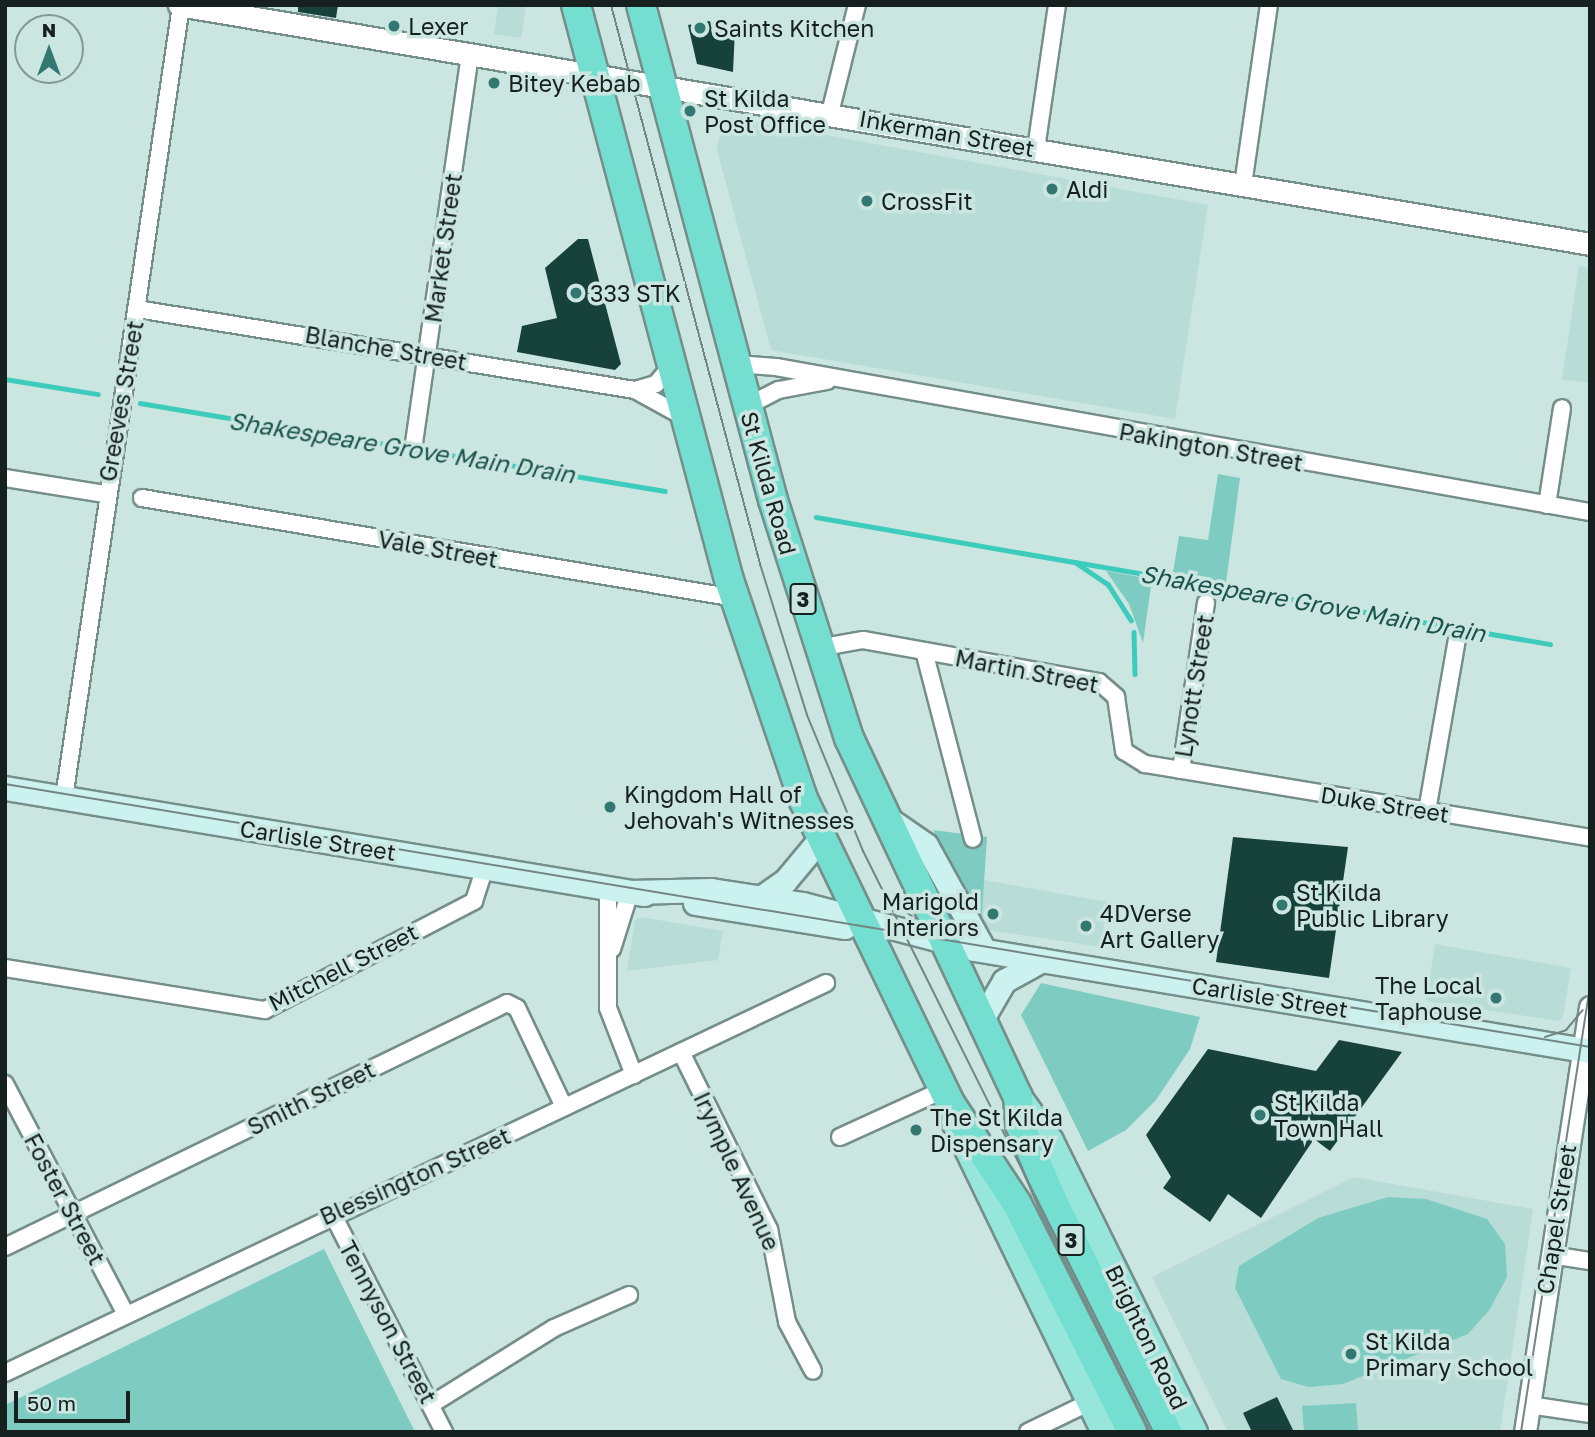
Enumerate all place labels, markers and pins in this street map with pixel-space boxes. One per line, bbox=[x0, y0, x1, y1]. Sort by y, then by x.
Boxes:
place label: Lexer bbox=[408, 12, 468, 40]
place label: Saints Kitchen bbox=[714, 14, 874, 42]
marker: Lexer bbox=[386, 18, 402, 34]
marker: Saints Kitchen bbox=[692, 20, 708, 36]
place label: Bitey Kebab bbox=[508, 69, 640, 97]
marker: Bitey Kebab bbox=[486, 75, 502, 91]
place label: St Kilda Post Office bbox=[704, 84, 826, 138]
marker: St Kilda Post Office bbox=[682, 103, 698, 119]
place label: Aldi bbox=[1066, 175, 1108, 203]
marker: Aldi bbox=[1044, 181, 1060, 197]
place label: CrossFit bbox=[881, 187, 973, 215]
marker: CrossFit bbox=[859, 193, 875, 209]
place label: 333 STK bbox=[590, 279, 681, 307]
marker: 333 STK bbox=[568, 285, 584, 301]
place label: Kingdom Hall of Jehovah's Witnesses bbox=[624, 780, 855, 834]
marker: Kingdom Hall of Jehovah's Witnesses bbox=[602, 799, 618, 815]
place label: St Kilda Public Library bbox=[1296, 878, 1449, 932]
place label: Marigold Interiors bbox=[882, 887, 979, 941]
marker: St Kilda Public Library bbox=[1274, 897, 1290, 913]
place label: 4DVerse Art Gallery bbox=[1100, 899, 1219, 953]
marker: Marigold Interiors bbox=[985, 906, 1001, 922]
marker: 4DVerse Art Gallery bbox=[1078, 918, 1094, 934]
place label: The Local Taphouse bbox=[1375, 971, 1482, 1025]
marker: The Local Taphouse bbox=[1488, 990, 1504, 1006]
place label: St Kilda Town Hall bbox=[1274, 1088, 1383, 1142]
place label: The St Kilda Dispensary bbox=[930, 1103, 1063, 1157]
marker: St Kilda Town Hall bbox=[1252, 1107, 1268, 1123]
marker: The St Kilda Dispensary bbox=[908, 1122, 924, 1138]
place label: St Kilda Primary School bbox=[1365, 1327, 1533, 1381]
marker: St Kilda Primary School bbox=[1343, 1346, 1359, 1362]

